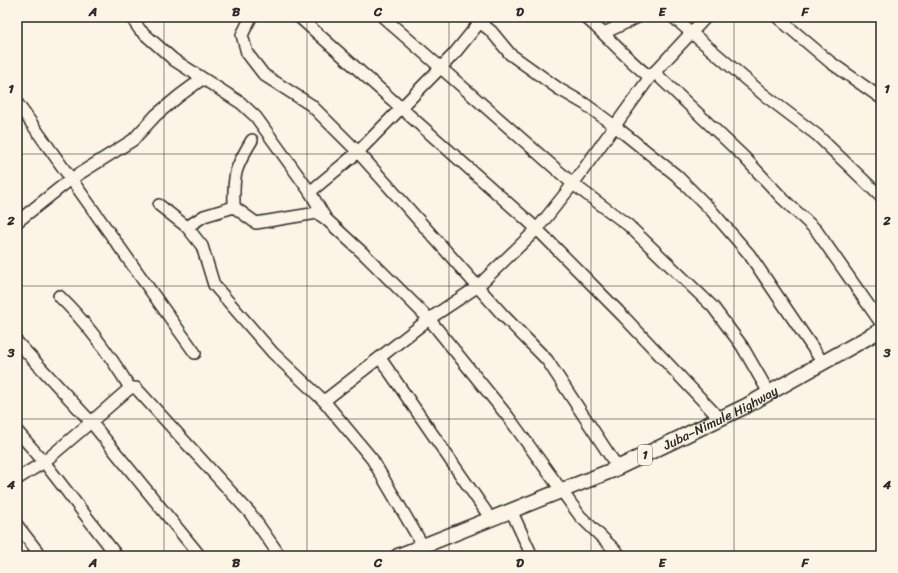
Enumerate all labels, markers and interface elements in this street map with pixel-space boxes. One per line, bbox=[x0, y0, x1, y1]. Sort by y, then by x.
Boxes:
text: A bbox=[88, 0, 97, 23]
text: B bbox=[232, 0, 241, 23]
text: C bbox=[373, 0, 383, 23]
text: D bbox=[516, 0, 524, 23]
text: E bbox=[658, 0, 667, 23]
text: F bbox=[800, 0, 809, 23]
text: 1 bbox=[8, 77, 14, 100]
text: 1 bbox=[884, 77, 890, 100]
text: 2 bbox=[6, 209, 15, 232]
text: 2 bbox=[882, 209, 891, 232]
text: 3 bbox=[6, 341, 15, 364]
text: 3 bbox=[882, 341, 891, 364]
street label: Juba–Nimule Highway bbox=[658, 379, 782, 457]
road number: 1 bbox=[638, 445, 652, 465]
text: 4 bbox=[6, 473, 16, 496]
text: 4 bbox=[882, 473, 892, 496]
text: A bbox=[88, 551, 97, 573]
text: B bbox=[232, 551, 241, 573]
text: C bbox=[373, 551, 383, 573]
text: D bbox=[516, 551, 524, 573]
text: E bbox=[658, 551, 667, 573]
text: F bbox=[800, 551, 809, 573]

